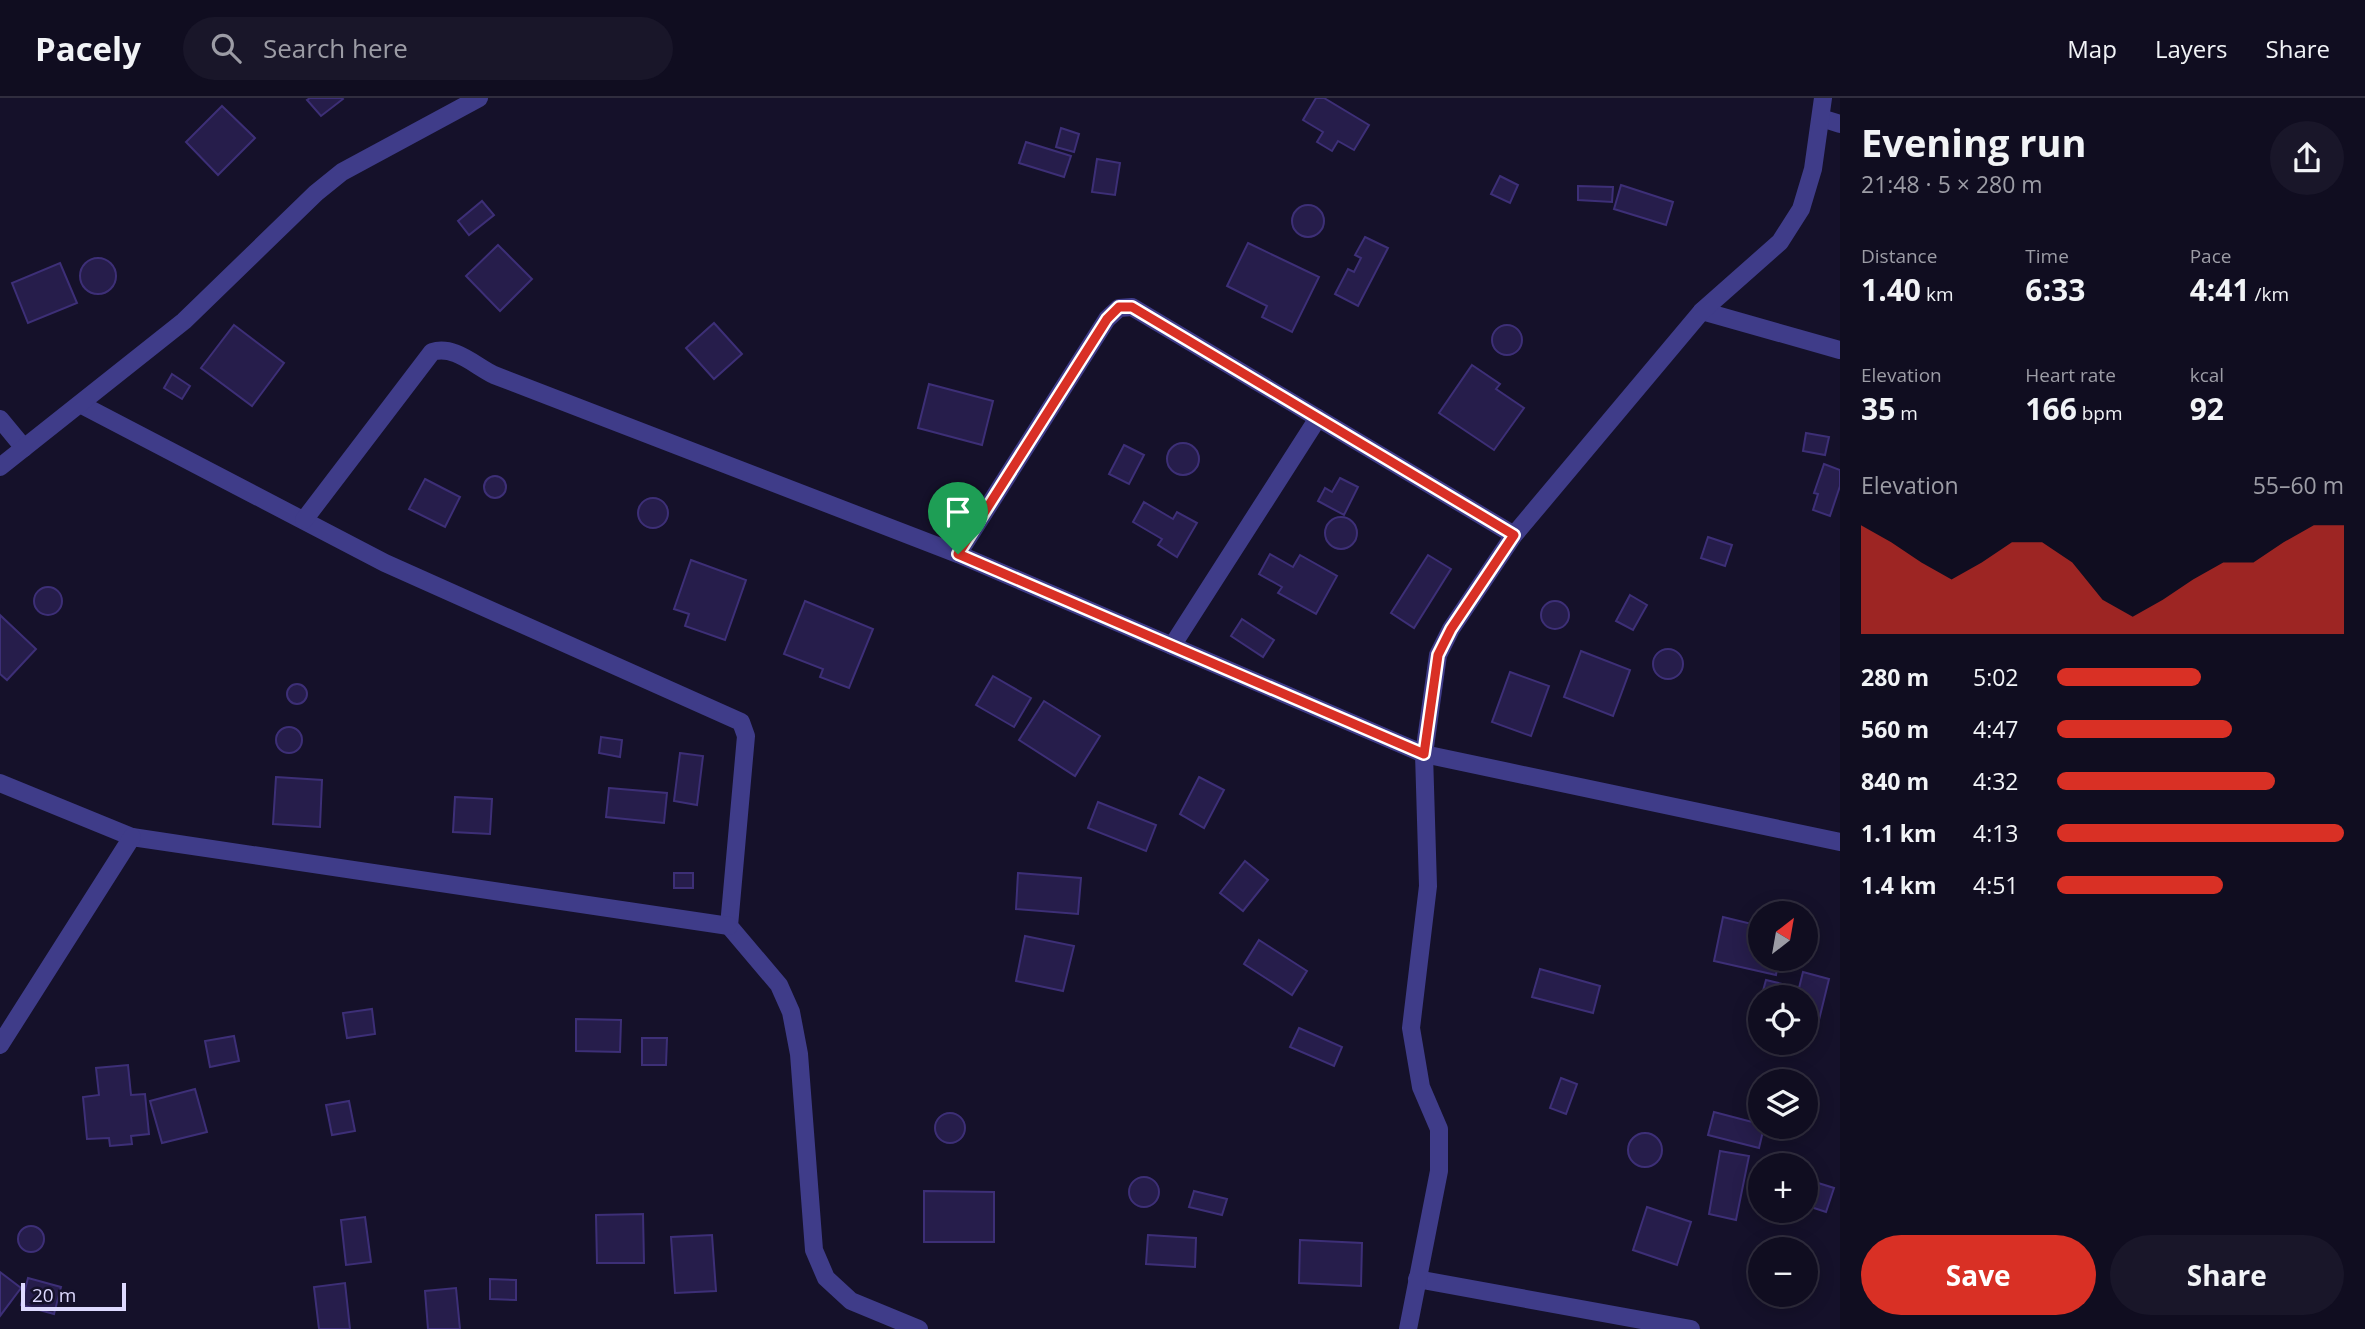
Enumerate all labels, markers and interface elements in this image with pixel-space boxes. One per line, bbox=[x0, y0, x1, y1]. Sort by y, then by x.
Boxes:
search box bbox=[183, 17, 673, 80]
text: Pacely bbox=[35, 26, 141, 71]
icon: search bbox=[207, 29, 245, 67]
text: Search here bbox=[263, 30, 408, 66]
text: Map bbox=[2067, 32, 2117, 65]
text: Layers bbox=[2155, 32, 2228, 65]
text: Share bbox=[2266, 32, 2330, 65]
text: Evening run bbox=[1861, 116, 2086, 168]
button: share bbox=[2270, 121, 2344, 195]
text: 21:48 · 5 × 280 m bbox=[1861, 168, 2043, 200]
text: Distance bbox=[1861, 243, 1937, 269]
text: Time bbox=[2025, 243, 2069, 269]
text: Pace bbox=[2190, 243, 2231, 269]
text: 1.40 bbox=[1861, 269, 1921, 310]
text: 6:33 bbox=[2025, 269, 2085, 310]
text: 4:41 bbox=[2190, 269, 2250, 310]
text: km bbox=[1921, 281, 1954, 307]
text: /km bbox=[2250, 281, 2289, 307]
text: Elevation bbox=[1861, 362, 1942, 388]
text: Heart rate bbox=[2025, 362, 2116, 388]
text: kcal bbox=[2190, 362, 2224, 388]
text: 35 bbox=[1861, 388, 1895, 429]
text: 166 bbox=[2025, 388, 2077, 429]
text: 92 bbox=[2190, 388, 2224, 429]
text: m bbox=[1895, 400, 1918, 426]
text: bpm bbox=[2077, 400, 2123, 426]
text: Elevation bbox=[1861, 469, 1959, 501]
text: 55–60 m bbox=[2253, 469, 2344, 501]
pin bbox=[928, 482, 988, 554]
icon: arrive bbox=[939, 493, 977, 531]
text: 280 m bbox=[1861, 661, 1929, 693]
text: 5:02 bbox=[1973, 661, 2019, 693]
text: 560 m bbox=[1861, 713, 1929, 745]
text: 4:47 bbox=[1973, 713, 2019, 745]
text: 840 m bbox=[1861, 765, 1929, 797]
text: 4:32 bbox=[1973, 765, 2019, 797]
text: 1.1 km bbox=[1861, 817, 1937, 849]
text: 4:13 bbox=[1973, 817, 2019, 849]
text: 1.4 km bbox=[1861, 869, 1937, 901]
text: 4:51 bbox=[1973, 869, 2019, 901]
north arrow bbox=[1748, 901, 1818, 971]
map controls bbox=[1748, 901, 1818, 1307]
button: locate bbox=[1748, 985, 1818, 1055]
button: layers bbox=[1748, 1069, 1818, 1139]
button: + bbox=[1748, 1153, 1818, 1223]
button: Save bbox=[1861, 1235, 2096, 1315]
button: Share bbox=[2110, 1235, 2344, 1315]
button: − bbox=[1748, 1237, 1818, 1307]
scale bar bbox=[21, 1280, 126, 1312]
text: 20 m bbox=[32, 1282, 76, 1308]

